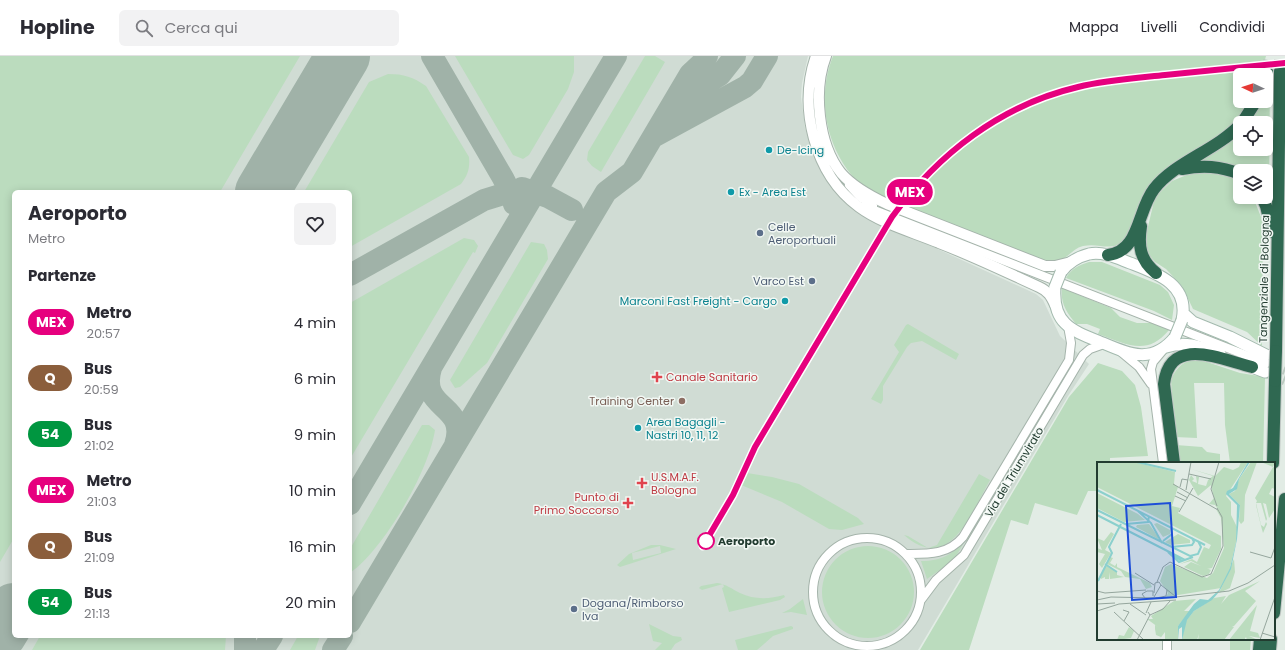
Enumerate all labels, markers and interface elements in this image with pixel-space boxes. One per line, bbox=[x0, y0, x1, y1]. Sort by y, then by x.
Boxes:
search box bbox=[119, 10, 399, 46]
text: Hopline bbox=[20, 14, 95, 41]
icon: search bbox=[133, 17, 155, 39]
text: Cerca qui bbox=[165, 17, 238, 38]
text: Mappa bbox=[1069, 17, 1119, 37]
text: Livelli bbox=[1141, 17, 1177, 37]
text: Condividi bbox=[1199, 17, 1265, 37]
north arrow bbox=[1233, 68, 1273, 108]
map controls bbox=[1233, 68, 1273, 204]
button: locate bbox=[1233, 116, 1273, 156]
place label: De-Icing bbox=[777, 142, 824, 158]
marker: De-Icing bbox=[764, 145, 774, 155]
button: layers bbox=[1233, 164, 1273, 204]
line badge: MEX bbox=[887, 179, 933, 205]
text: MEX bbox=[895, 182, 925, 202]
place label: Ex - Area Est bbox=[739, 184, 806, 200]
marker: Ex - Area Est bbox=[726, 187, 736, 197]
text: Aeroporto bbox=[28, 200, 127, 227]
button: heart bbox=[294, 203, 336, 245]
street label: Tangenziale di Bologna bbox=[1255, 215, 1273, 343]
place label: Celle Aeroportuali bbox=[768, 219, 836, 248]
marker: Celle Aeroportuali bbox=[755, 228, 765, 238]
text: Metro bbox=[28, 229, 65, 248]
text: Partenze bbox=[28, 265, 96, 286]
place label: Varco Est bbox=[753, 273, 804, 289]
marker: Varco Est bbox=[807, 276, 817, 286]
place label: Marconi Fast Freight - Cargo bbox=[620, 293, 777, 309]
marker: Marconi Fast Freight - Cargo bbox=[780, 296, 790, 306]
text: Metro bbox=[86, 302, 132, 323]
text: MEX bbox=[36, 312, 66, 332]
text: 4 min bbox=[294, 312, 336, 333]
text: 20:57 bbox=[86, 324, 120, 343]
text: Bus bbox=[84, 358, 112, 379]
text: Q bbox=[44, 368, 56, 388]
text: 6 min bbox=[294, 368, 336, 389]
place label: Canale Sanitario bbox=[666, 369, 758, 385]
marker: Canale Sanitario bbox=[651, 371, 663, 383]
text: 20:59 bbox=[84, 380, 119, 399]
place label: Training Center bbox=[589, 393, 674, 409]
marker: Training Center bbox=[677, 396, 687, 406]
text: Bus bbox=[84, 414, 112, 435]
place label: Area Bagagli - Nastri 10, 11, 12 bbox=[646, 414, 726, 443]
marker: Area Bagagli - Nastri 10, 11, 12 bbox=[633, 423, 643, 433]
text: 54 bbox=[41, 424, 59, 444]
text: 9 min bbox=[294, 424, 336, 445]
street label: Via del Triumvirato bbox=[981, 424, 1047, 520]
text: 21:02 bbox=[84, 436, 114, 455]
inset map bbox=[1097, 462, 1275, 640]
place label: U.S.M.A.F. Bologna bbox=[651, 469, 699, 498]
text: Metro bbox=[86, 470, 132, 491]
marker: U.S.M.A.F. Bologna bbox=[636, 477, 648, 489]
text: MEX bbox=[36, 480, 66, 500]
text: 10 min bbox=[289, 480, 336, 501]
place label: Punto di Primo Soccorso bbox=[534, 489, 619, 518]
text: 21:03 bbox=[86, 492, 117, 511]
marker: Punto di Primo Soccorso bbox=[622, 497, 634, 509]
text: Bus bbox=[84, 526, 112, 547]
marker: Aeroporto bbox=[697, 532, 715, 550]
place label: Aeroporto bbox=[718, 533, 775, 549]
text: Q bbox=[44, 536, 56, 556]
text: 16 min bbox=[289, 536, 336, 557]
text: 21:09 bbox=[84, 548, 115, 567]
text: Bus bbox=[84, 582, 112, 603]
text: 54 bbox=[41, 592, 59, 612]
text: 20 min bbox=[285, 592, 336, 613]
place label: Dogana/Rimborso Iva bbox=[582, 595, 684, 624]
text: 21:13 bbox=[84, 604, 110, 623]
marker: Dogana/Rimborso Iva bbox=[569, 604, 579, 614]

